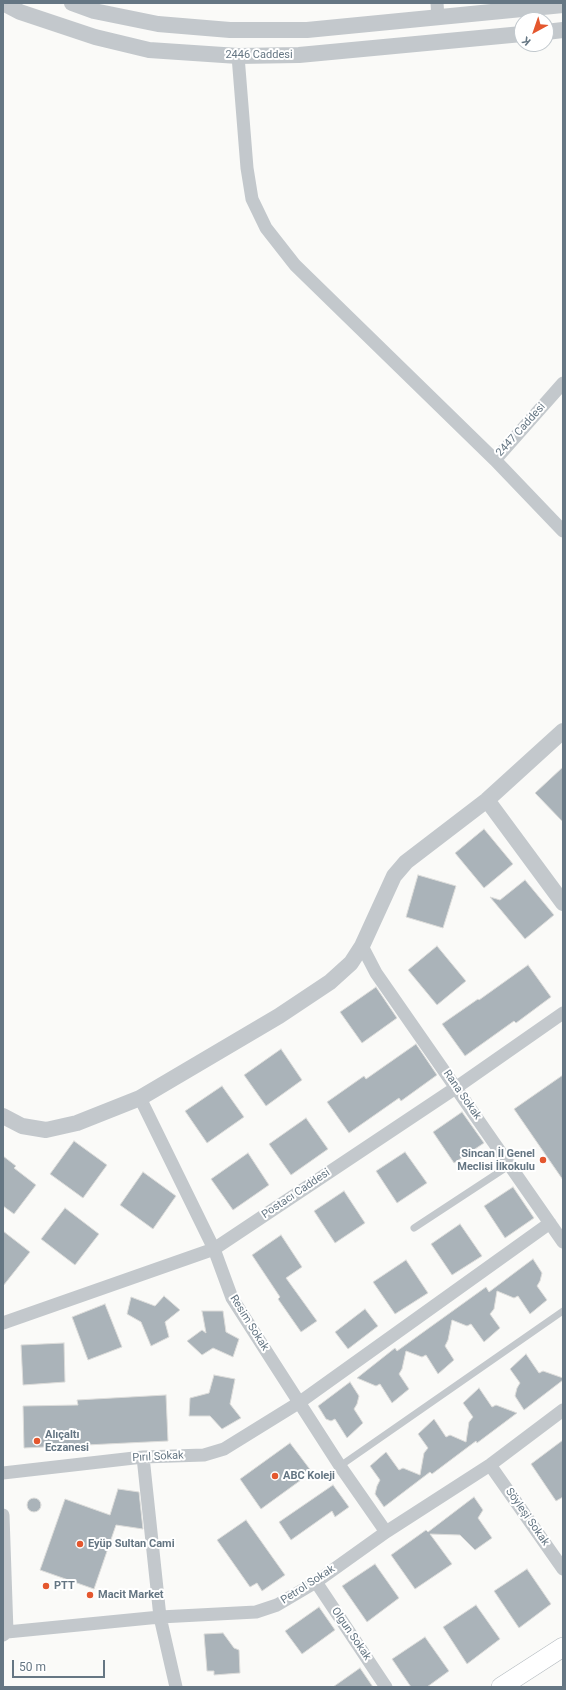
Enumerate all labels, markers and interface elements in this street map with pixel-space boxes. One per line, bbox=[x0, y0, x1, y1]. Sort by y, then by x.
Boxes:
north arrow bbox=[514, 12, 554, 52]
text: K bbox=[520, 34, 533, 48]
street label: 2446 Caddesi bbox=[225, 48, 293, 62]
street label: 2447 Caddesi bbox=[494, 401, 548, 459]
street label: Rana Sokak bbox=[440, 1068, 484, 1122]
place label: Sincan İl Genel Meclisi İlkokulu bbox=[457, 1147, 535, 1173]
marker: Sincan İl Genel Meclisi İlkokulu bbox=[538, 1155, 548, 1165]
street label: Postacı Caddesi bbox=[259, 1166, 333, 1222]
street label: Resim Sokak bbox=[227, 1293, 271, 1353]
place label: Alıçaltı Eczanesi bbox=[45, 1428, 89, 1454]
marker: Alıçaltı Eczanesi bbox=[32, 1436, 42, 1446]
street label: Pırıl Sokak bbox=[132, 1449, 184, 1465]
place label: ABC Koleji bbox=[283, 1469, 335, 1483]
marker: ABC Koleji bbox=[270, 1471, 280, 1481]
street label: Söyleşi Sokak bbox=[502, 1486, 552, 1548]
place label: Eyüp Sultan Cami bbox=[88, 1537, 175, 1551]
marker: Eyüp Sultan Cami bbox=[75, 1539, 85, 1549]
street label: Petrol Sokak bbox=[279, 1563, 337, 1607]
place label: PTT bbox=[54, 1579, 75, 1593]
marker: PTT bbox=[41, 1581, 51, 1591]
place label: Macit Market bbox=[98, 1588, 164, 1602]
marker: Macit Market bbox=[85, 1590, 95, 1600]
street label: Olgun Sokak bbox=[328, 1605, 374, 1663]
scale bar bbox=[14, 1652, 107, 1678]
text: 50 m bbox=[19, 1660, 46, 1674]

